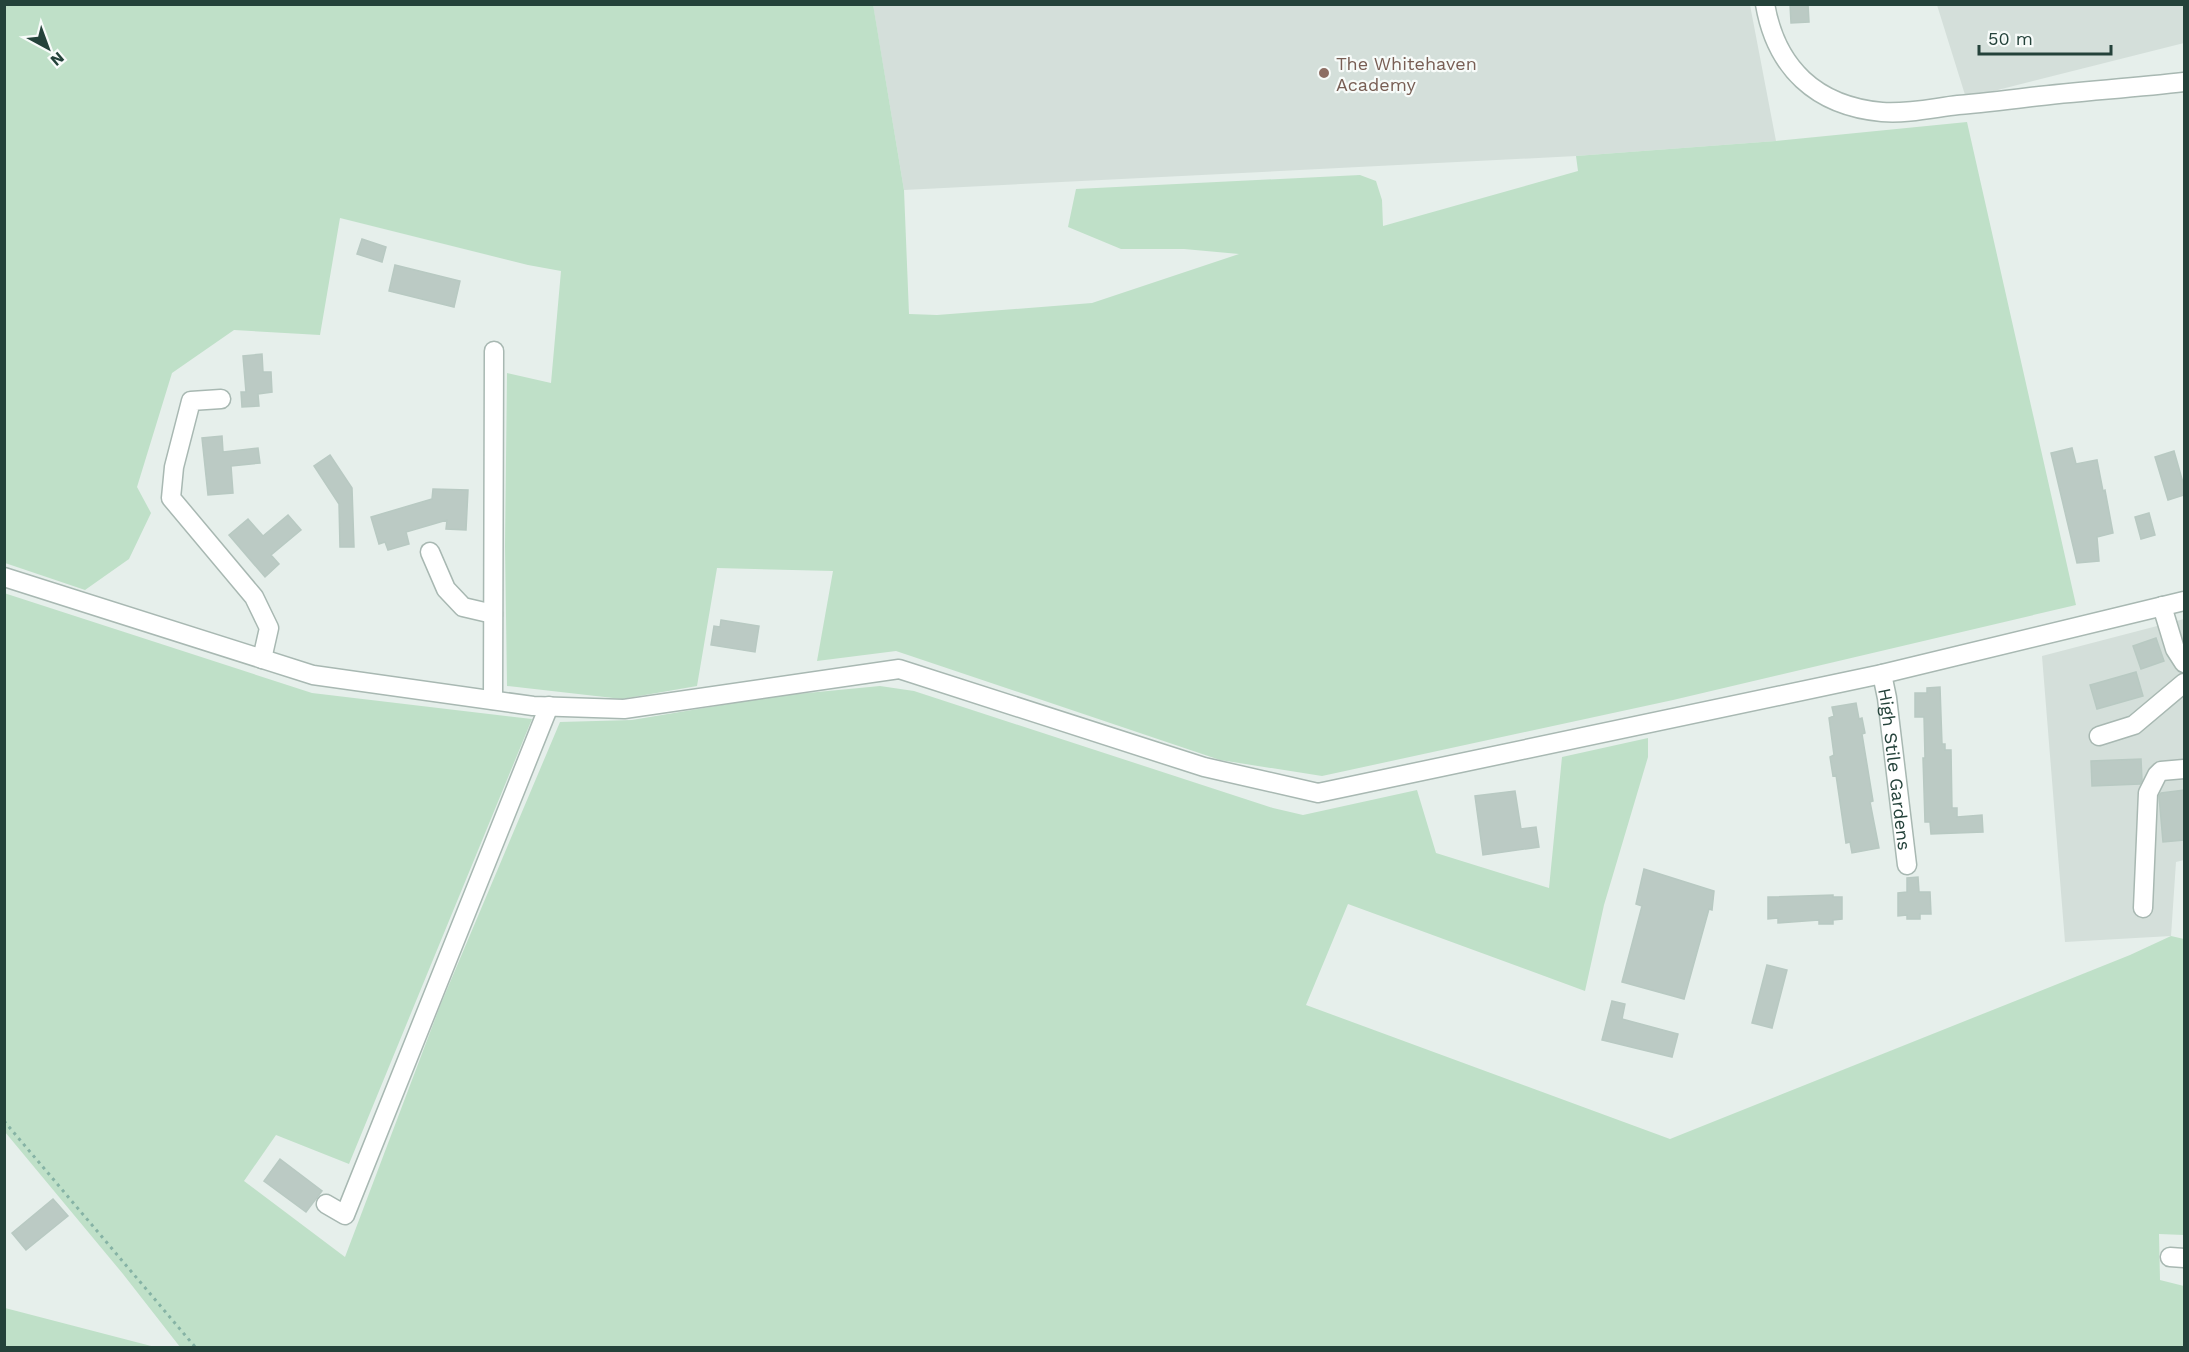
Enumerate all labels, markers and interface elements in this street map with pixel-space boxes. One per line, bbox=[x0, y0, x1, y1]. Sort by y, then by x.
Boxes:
north arrow bbox=[18, 18, 78, 78]
scale bar bbox=[1979, 18, 2111, 56]
text: 50 m bbox=[1988, 28, 2033, 49]
text: N bbox=[47, 48, 68, 70]
place label: The Whitehaven Academy bbox=[1336, 53, 1477, 95]
marker: The Whitehaven Academy bbox=[1317, 66, 1331, 80]
street label: High Stile Gardens bbox=[1875, 686, 1916, 851]

